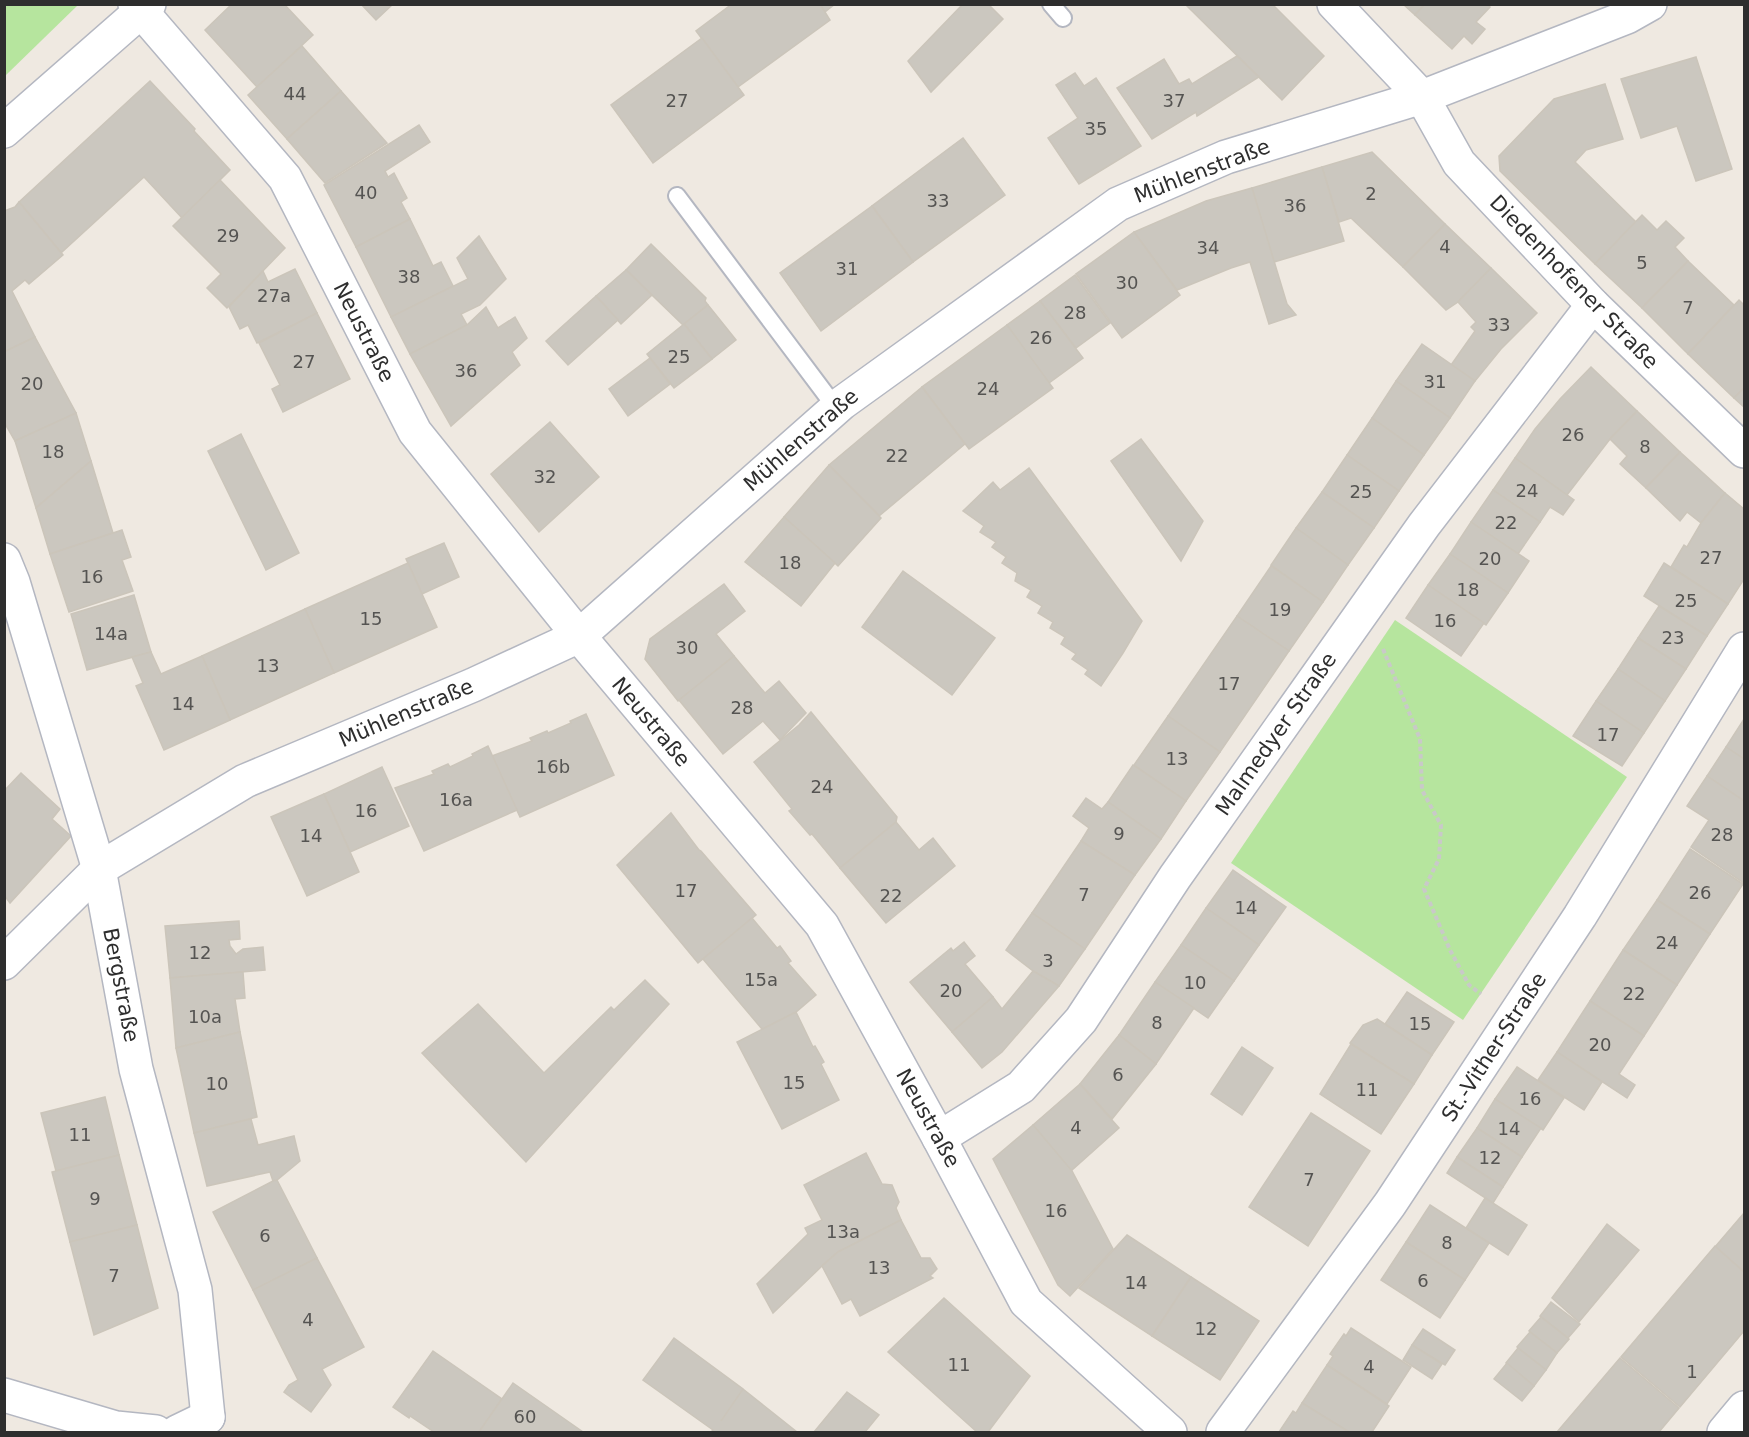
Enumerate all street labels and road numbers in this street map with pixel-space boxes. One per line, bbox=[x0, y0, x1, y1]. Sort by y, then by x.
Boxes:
street label: Mühlenstraße bbox=[1131, 134, 1273, 208]
street label: Diedenhofener Straße bbox=[1485, 190, 1663, 374]
street label: Neustraße bbox=[329, 278, 399, 386]
street label: Mühlenstraße bbox=[739, 384, 863, 496]
street label: Malmedyer Straße bbox=[1211, 648, 1341, 820]
street label: Neustraße bbox=[607, 673, 695, 771]
street label: Mühlenstraße bbox=[335, 674, 477, 752]
street label: Bergstraße bbox=[98, 926, 144, 1044]
street label: St.-Vither-Straße bbox=[1437, 968, 1551, 1126]
street label: Neustraße bbox=[891, 1065, 965, 1171]

